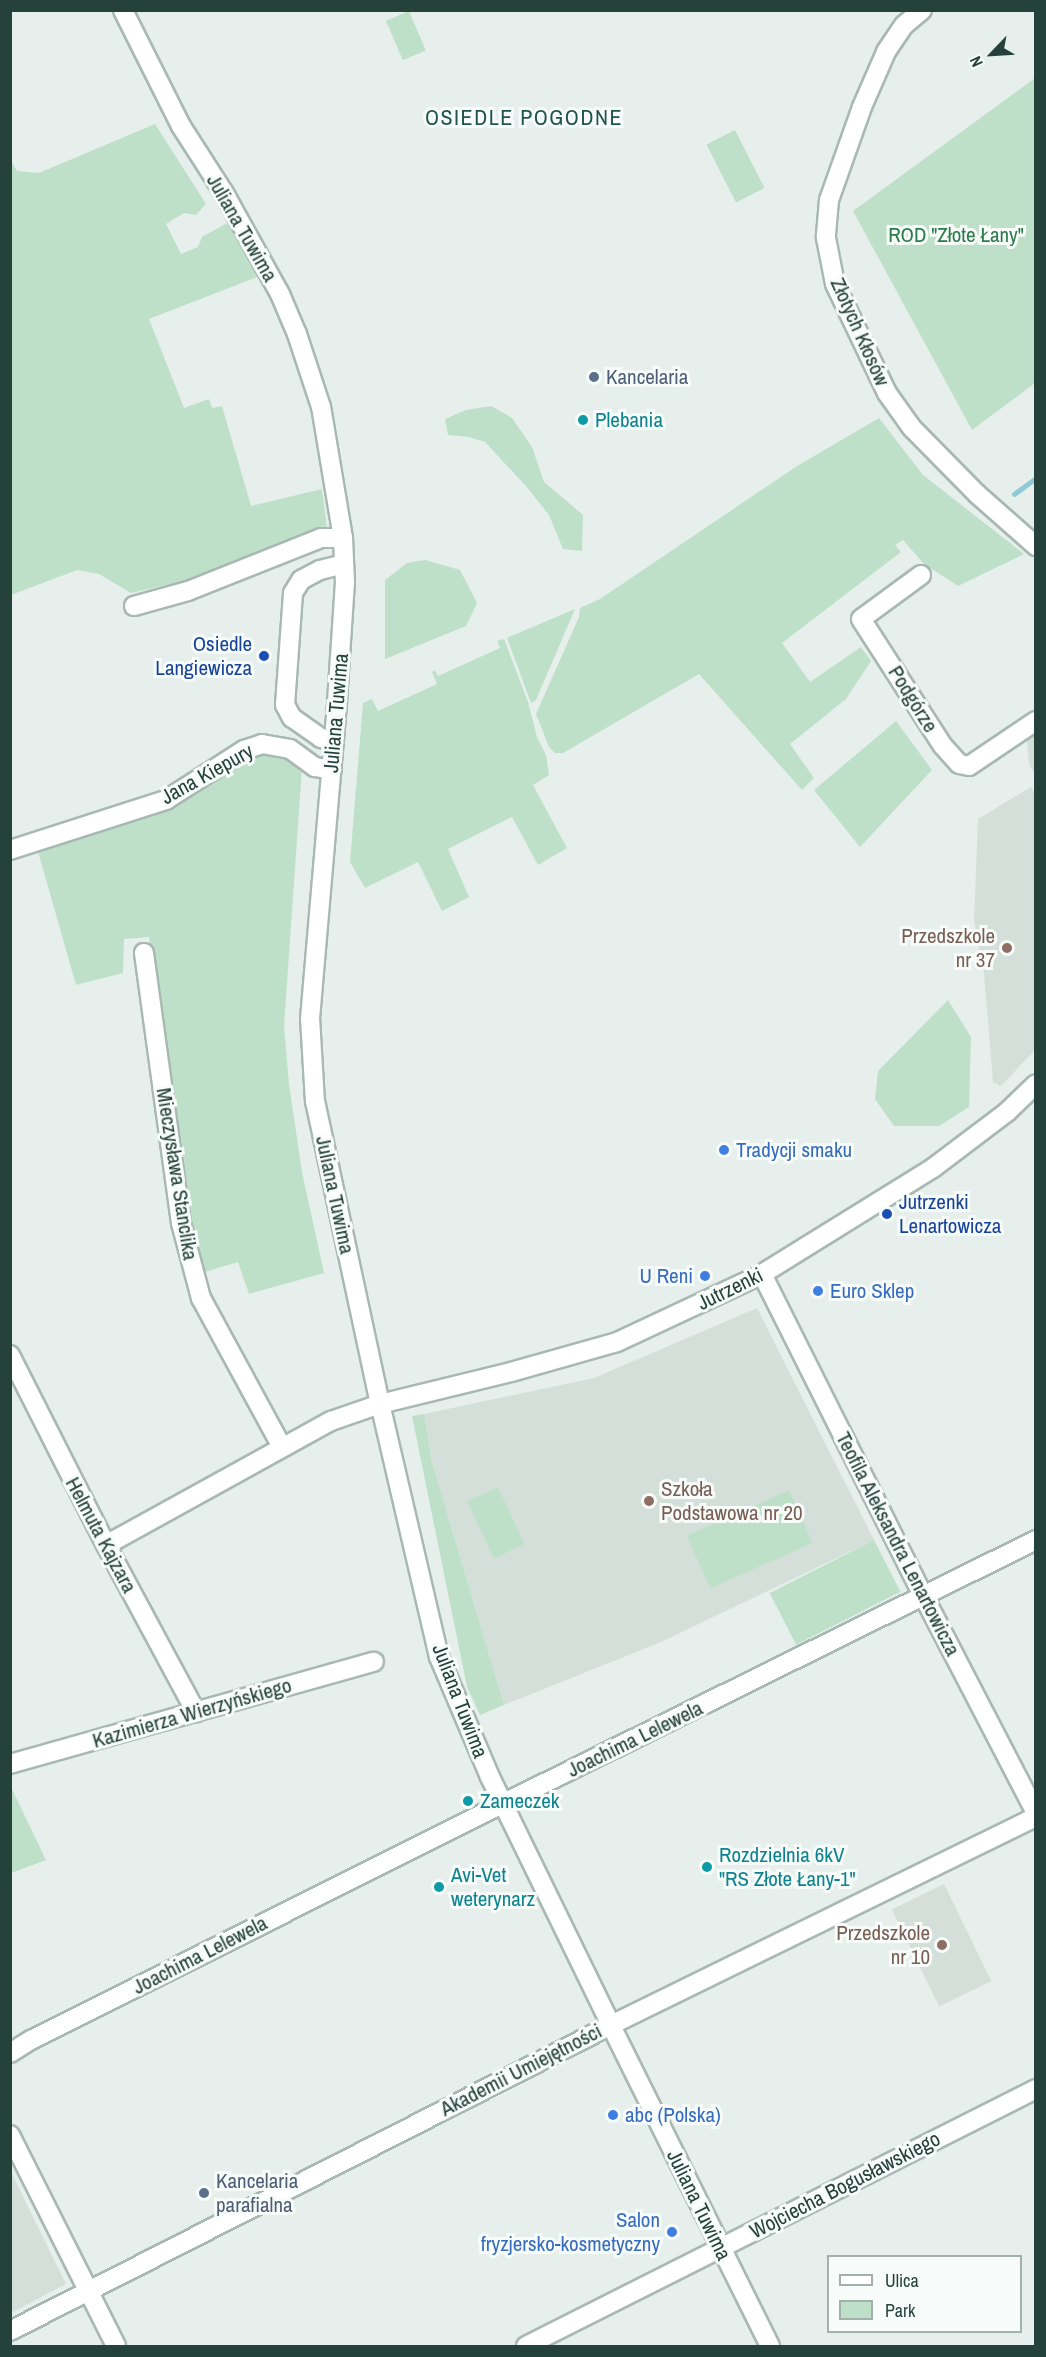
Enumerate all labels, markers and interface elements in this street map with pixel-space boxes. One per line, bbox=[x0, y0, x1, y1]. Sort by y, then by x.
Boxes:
north arrow bbox=[962, 24, 1022, 84]
text: N bbox=[964, 53, 988, 71]
district label: OSIEDLE POGODNE bbox=[425, 105, 623, 131]
street label: Juliana Tuwima bbox=[201, 170, 283, 286]
park label: ROD "Złote Łany" bbox=[888, 222, 1024, 248]
street label: Złotych Kłosów bbox=[825, 274, 895, 390]
place label: Kancelaria bbox=[606, 364, 688, 390]
marker: Kancelaria bbox=[587, 370, 601, 384]
place label: Plebania bbox=[595, 407, 663, 433]
marker: Plebania bbox=[576, 413, 590, 427]
place label: Osiedle Langiewicza bbox=[155, 631, 252, 681]
marker: Osiedle Langiewicza bbox=[257, 649, 271, 663]
street label: Juliana Tuwima bbox=[318, 652, 354, 774]
street label: Podgórze bbox=[883, 661, 943, 737]
street label: Jana Kiepury bbox=[157, 738, 257, 810]
place label: Przedszkole nr 37 bbox=[901, 923, 995, 973]
marker: Przedszkole nr 37 bbox=[1000, 941, 1014, 955]
street label: Mieczysława Stanclika bbox=[151, 1086, 203, 1262]
street label: Juliana Tuwima bbox=[310, 1134, 360, 1256]
place label: Tradycji smaku bbox=[736, 1137, 852, 1163]
marker: Tradycji smaku bbox=[717, 1143, 731, 1157]
place label: Jutrzenki Lenartowicza bbox=[899, 1189, 1001, 1239]
marker: Jutrzenki Lenartowicza bbox=[880, 1207, 894, 1221]
street label: Jutrzenki bbox=[693, 1262, 767, 1316]
place label: U Reni bbox=[639, 1263, 693, 1289]
marker: U Reni bbox=[698, 1269, 712, 1283]
place label: Euro Sklep bbox=[830, 1278, 914, 1304]
marker: Euro Sklep bbox=[811, 1284, 825, 1298]
street label: Teofila Aleksandra Lenartowicza bbox=[830, 1427, 966, 1661]
street label: Helmuta Kajzara bbox=[60, 1473, 142, 1597]
place label: Szkoła Podstawowa nr 20 bbox=[661, 1476, 803, 1526]
marker: Szkoła Podstawowa nr 20 bbox=[642, 1494, 656, 1508]
street label: Juliana Tuwima bbox=[427, 1640, 493, 1762]
street label: Kazimierza Wierzyńskiego bbox=[90, 1673, 294, 1753]
street label: Joachima Lelewela bbox=[563, 1695, 707, 1783]
place label: Zameczek bbox=[480, 1788, 559, 1814]
marker: Zameczek bbox=[461, 1794, 475, 1808]
place label: Rozdzielnia 6kV "RS Złote Łany-1" bbox=[719, 1842, 856, 1892]
marker: Rozdzielnia 6kV "RS Złote Łany-1" bbox=[700, 1860, 714, 1874]
place label: Avi-Vet weterynarz bbox=[451, 1862, 535, 1912]
marker: Avi-Vet weterynarz bbox=[432, 1880, 446, 1894]
street label: Joachima Lelewela bbox=[129, 1910, 271, 2000]
place label: Przedszkole nr 10 bbox=[836, 1920, 930, 1970]
marker: Przedszkole nr 10 bbox=[935, 1938, 949, 1952]
street label: Akademii Umiejętności bbox=[436, 2018, 606, 2122]
place label: abc (Polska) bbox=[625, 2102, 721, 2128]
marker: abc (Polska) bbox=[606, 2108, 620, 2122]
street label: Wojciecha Bogusławskiego bbox=[746, 2126, 944, 2244]
street label: Juliana Tuwima bbox=[661, 2146, 737, 2264]
place label: Kancelaria parafialna bbox=[216, 2168, 298, 2218]
marker: Kancelaria parafialna bbox=[197, 2186, 211, 2200]
place label: Salon fryzjersko-kosmetyczny bbox=[481, 2207, 660, 2257]
marker: Salon fryzjersko-kosmetyczny bbox=[665, 2225, 679, 2239]
legend bbox=[827, 2255, 1022, 2333]
text: Ulica bbox=[885, 2268, 919, 2293]
text: Park bbox=[885, 2298, 915, 2323]

